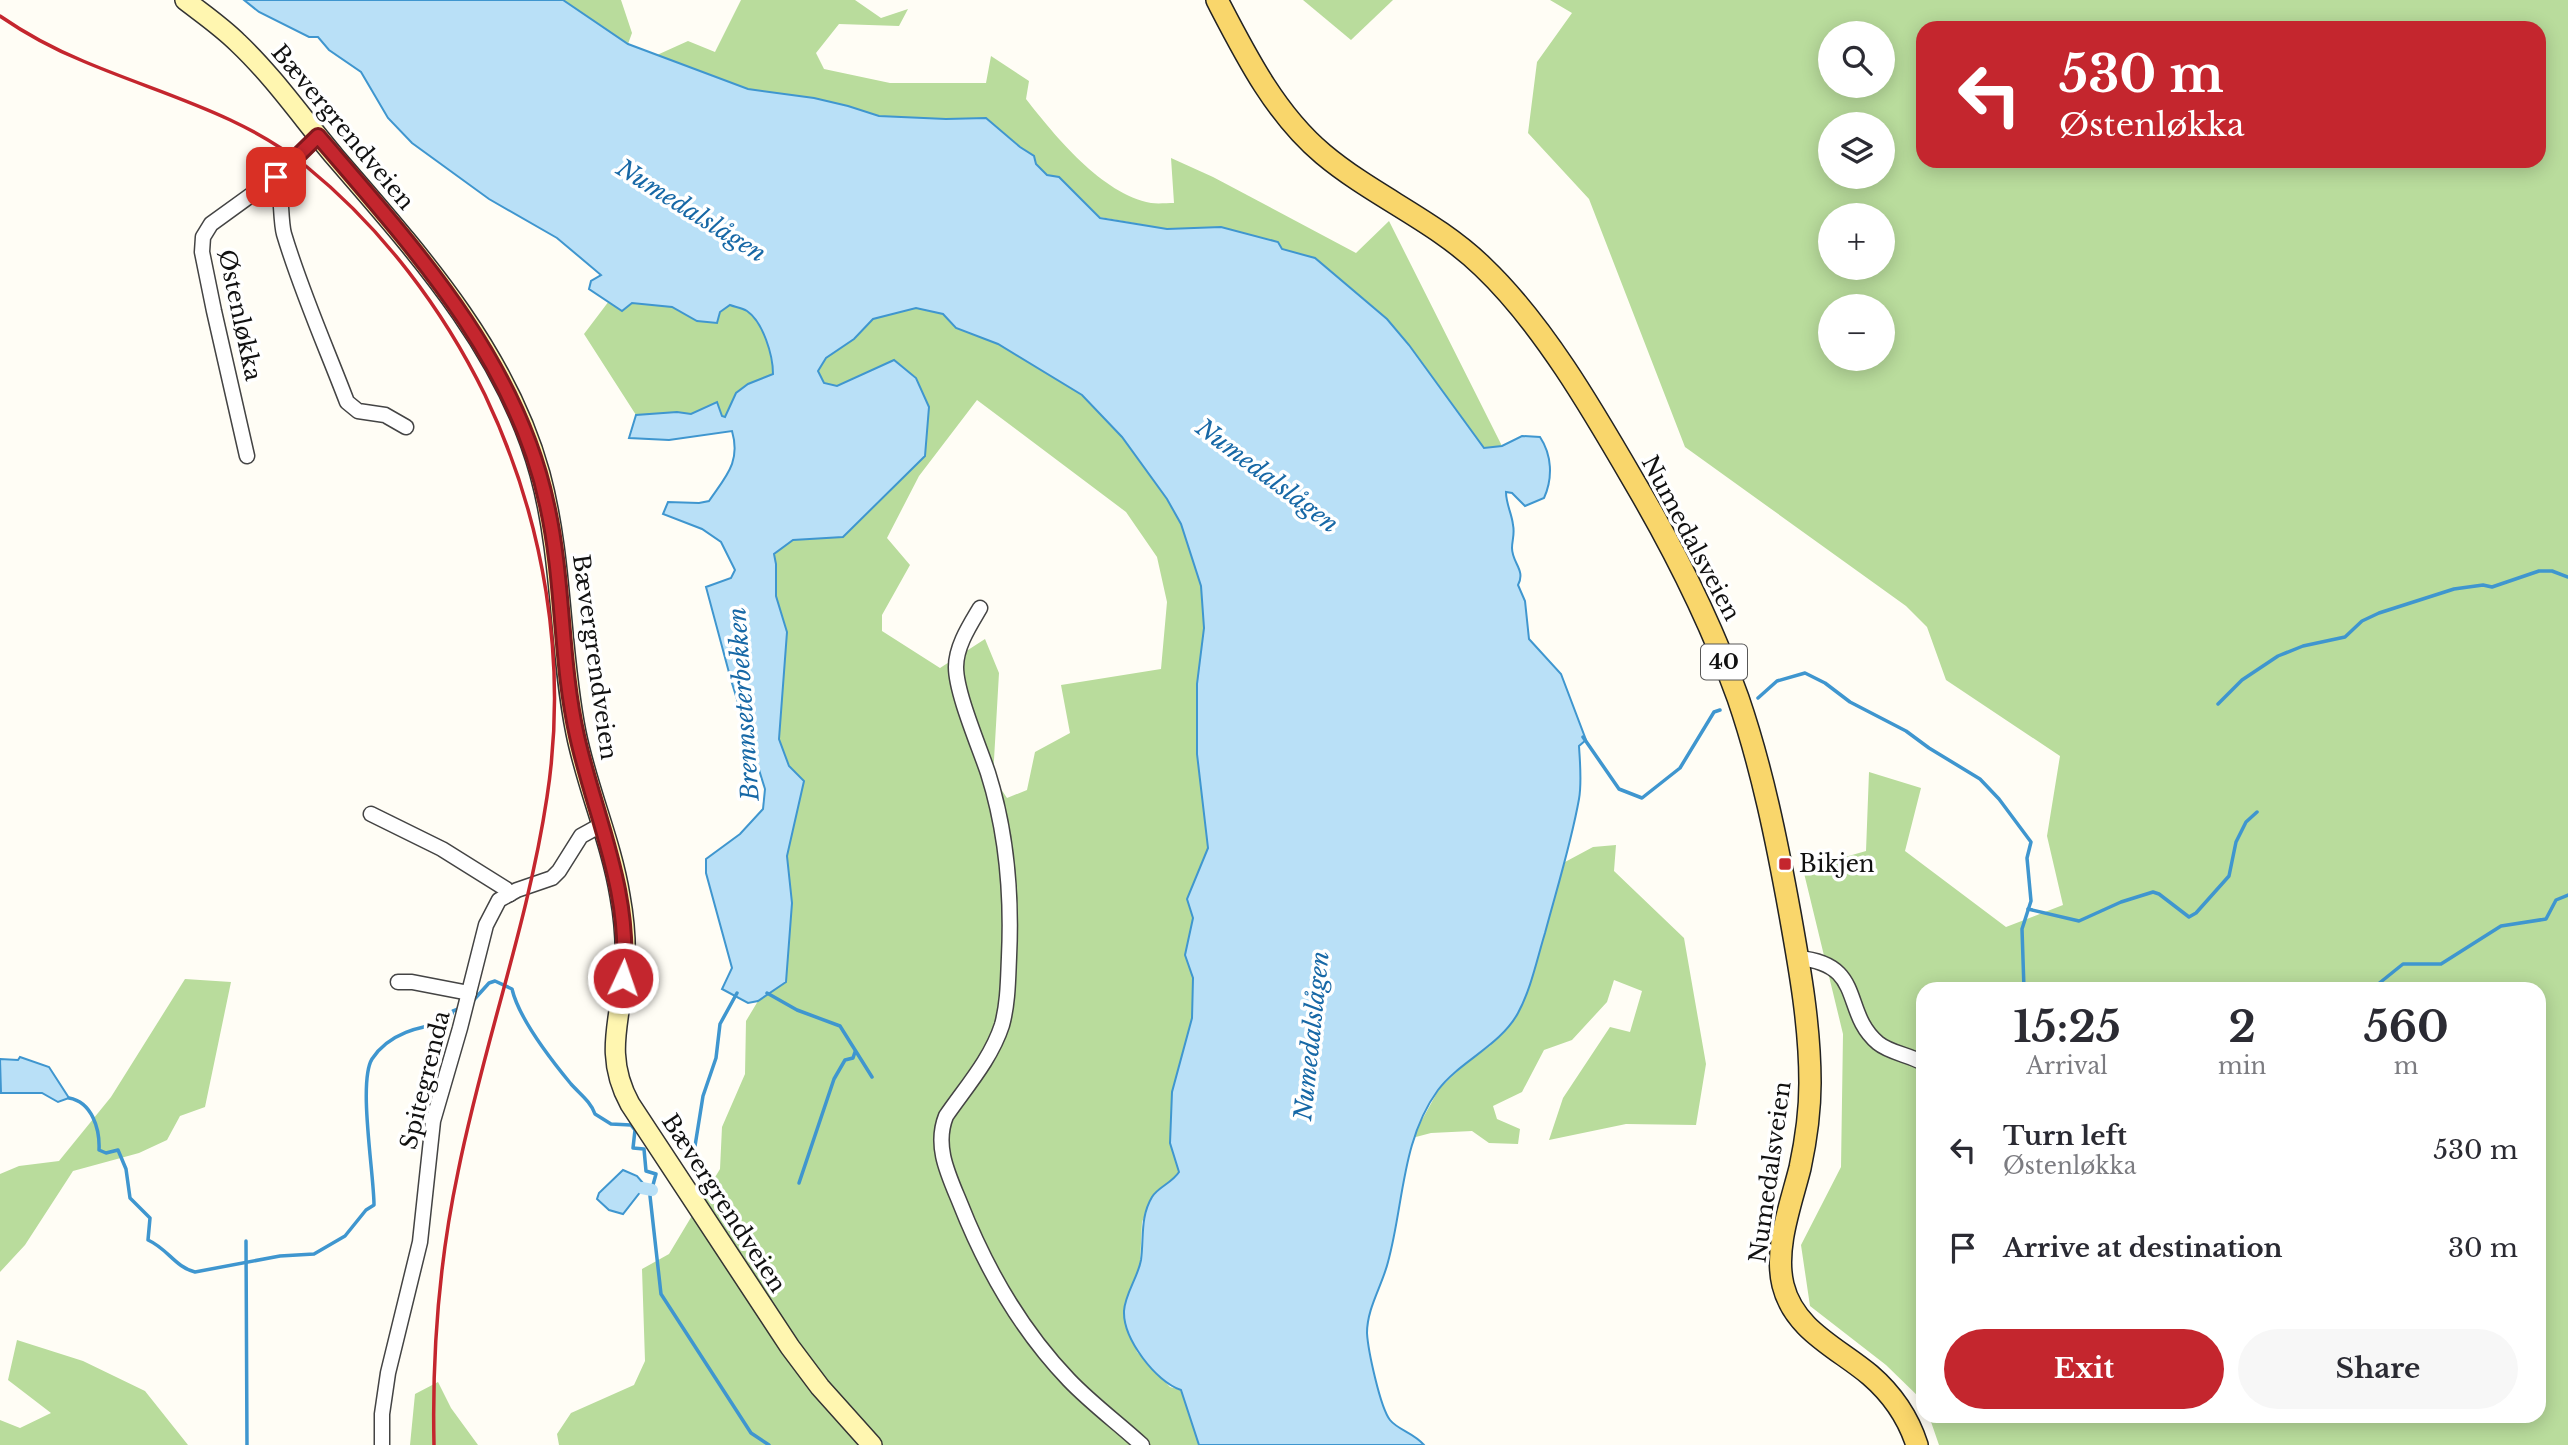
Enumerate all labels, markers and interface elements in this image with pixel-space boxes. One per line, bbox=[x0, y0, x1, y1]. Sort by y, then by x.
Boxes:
map controls bbox=[1818, 21, 1895, 371]
button: search bbox=[1818, 21, 1895, 98]
street label: Bævergrendveien bbox=[266, 39, 420, 215]
text: 530 m bbox=[2059, 44, 2224, 105]
icon: left bbox=[1944, 49, 2035, 140]
text: Østenløkka bbox=[2059, 105, 2245, 145]
button: layers bbox=[1818, 112, 1895, 189]
pin bbox=[246, 147, 306, 207]
water label: Numedalslågen bbox=[610, 153, 771, 268]
icon: arrive bbox=[257, 158, 295, 196]
button: + bbox=[1818, 203, 1895, 280]
street label: Østenløkka bbox=[212, 247, 268, 383]
button: − bbox=[1818, 294, 1895, 371]
water label: Numedalslågen bbox=[1190, 412, 1344, 538]
street label: Numedalsveien bbox=[1636, 451, 1746, 625]
street label: Bævergrendveien bbox=[567, 553, 623, 762]
water label: Brennseterbekken bbox=[722, 606, 765, 803]
road number: 40 bbox=[1701, 644, 1747, 680]
place label: Bikjen bbox=[1799, 850, 1875, 878]
marker: Bikjen bbox=[1777, 856, 1793, 872]
position arrow bbox=[586, 941, 660, 1015]
water label: Numedalslågen bbox=[1288, 950, 1335, 1123]
text: 15:25 bbox=[2013, 1001, 2121, 1053]
text: 2 bbox=[2229, 1001, 2256, 1053]
text: 560 bbox=[2364, 1001, 2449, 1053]
street label: Spitegrenda bbox=[394, 1008, 456, 1152]
text: Arrival bbox=[2026, 1052, 2108, 1080]
text: min bbox=[2218, 1052, 2266, 1080]
text: m bbox=[2394, 1052, 2419, 1080]
street label: Numedalsveien bbox=[1743, 1079, 1797, 1265]
street label: Bævergrendveien bbox=[656, 1109, 792, 1298]
text: Turn left bbox=[2003, 1120, 2127, 1152]
icon: left bbox=[1944, 1131, 1982, 1169]
text: 530 m bbox=[2433, 1134, 2518, 1166]
text: Østenløkka bbox=[2003, 1152, 2136, 1180]
icon: arrive bbox=[1944, 1229, 1982, 1267]
text: Arrive at destination bbox=[2003, 1232, 2283, 1264]
text: 30 m bbox=[2448, 1232, 2518, 1264]
button: Exit bbox=[1944, 1329, 2224, 1409]
button: Share bbox=[2238, 1329, 2518, 1409]

